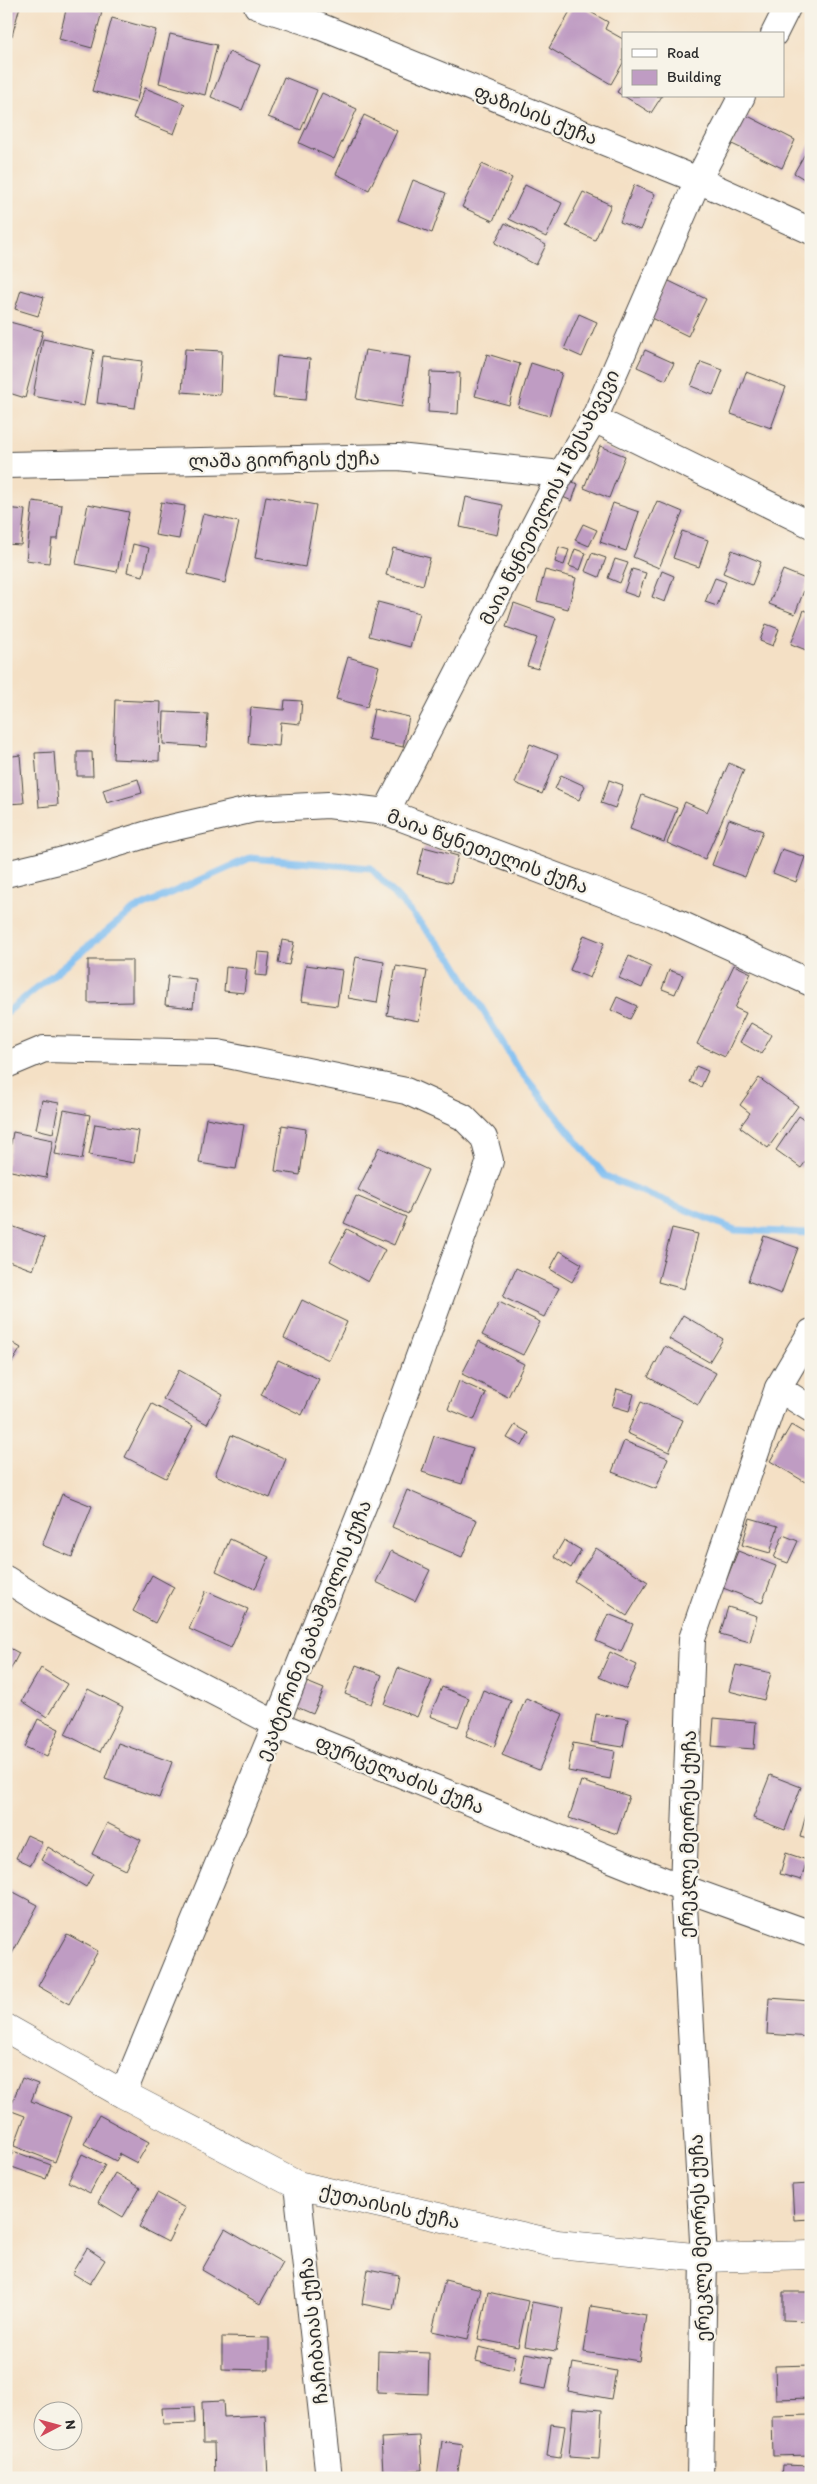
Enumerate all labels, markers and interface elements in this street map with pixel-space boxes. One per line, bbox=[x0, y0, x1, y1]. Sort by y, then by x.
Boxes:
legend bbox=[622, 32, 784, 98]
text: Road bbox=[667, 44, 700, 62]
text: Building bbox=[667, 68, 721, 86]
street label: ფაზისის ქუჩა bbox=[471, 79, 601, 150]
street label: მაია წყნეთელის II შესახვევი bbox=[475, 366, 625, 629]
street label: ლაშა გიორგის ქუჩა bbox=[188, 446, 380, 474]
street label: მაია წყნეთელის ქუჩა bbox=[384, 804, 592, 900]
street label: ეკატერინე გაბაშვილის ქუჩა bbox=[251, 1497, 377, 1764]
street label: ფურცელაძის ქუჩა bbox=[311, 1730, 488, 1820]
street label: ერეკლე მეორეს ქუჩა bbox=[674, 1730, 702, 1938]
street label: ერეკლე მეორეს ქუჩა bbox=[684, 2134, 716, 2342]
street label: ქუთაისის ქუჩა bbox=[317, 2179, 462, 2234]
street label: ჩაჩიბაიას ქუჩა bbox=[294, 2256, 333, 2405]
north arrow bbox=[32, 2402, 82, 2452]
text: N bbox=[61, 2419, 79, 2430]

